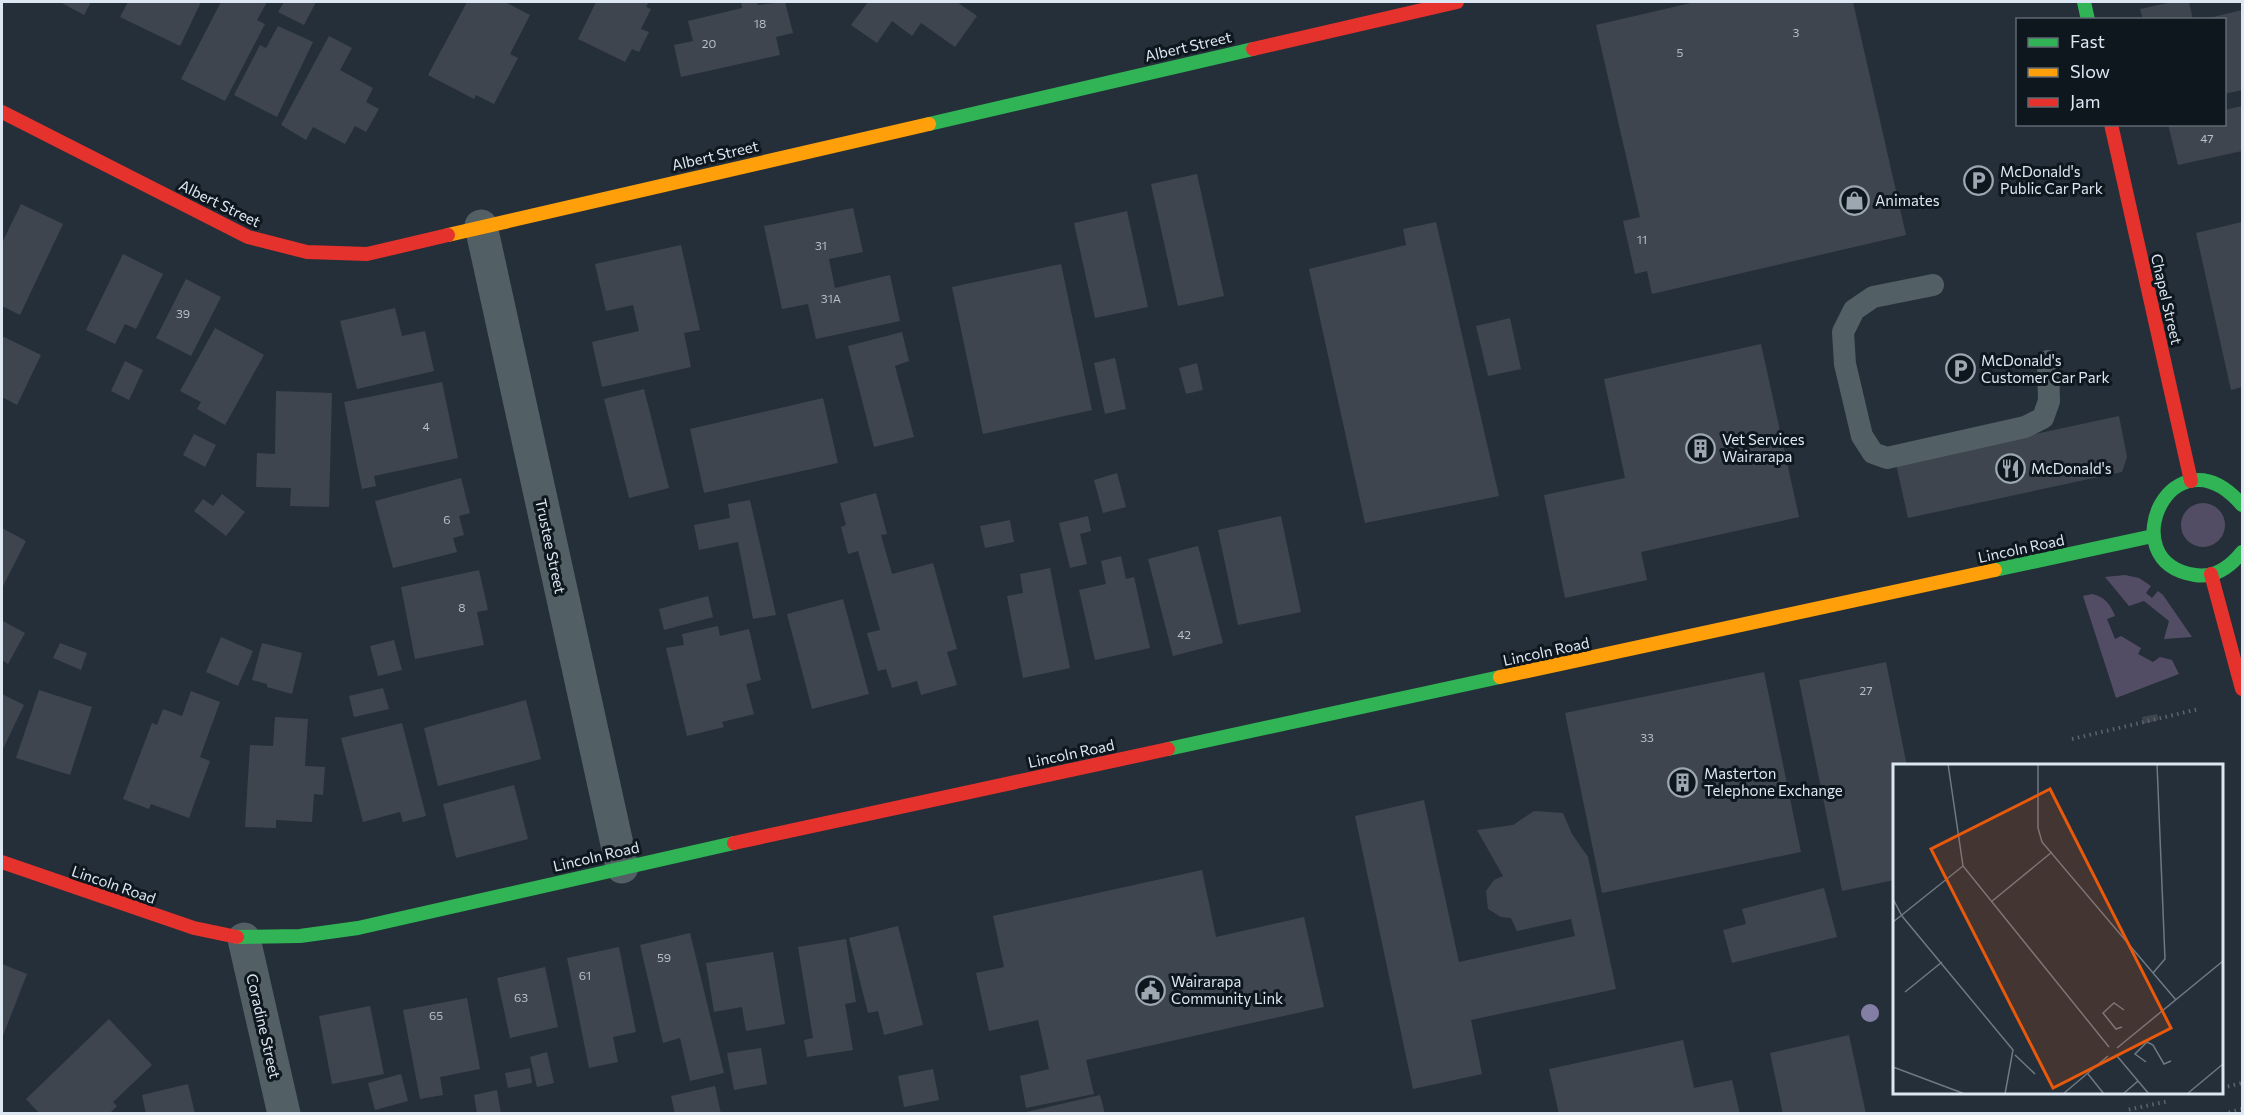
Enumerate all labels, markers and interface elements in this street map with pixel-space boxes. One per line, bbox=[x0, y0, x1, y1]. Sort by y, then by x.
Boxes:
house number: 18 bbox=[754, 16, 766, 30]
legend bbox=[2016, 18, 2226, 126]
house number: 3 bbox=[1793, 25, 1800, 39]
street label: Albert Street bbox=[1143, 27, 1233, 65]
text: Fast bbox=[2070, 30, 2105, 52]
house number: 20 bbox=[702, 36, 716, 50]
house number: 5 bbox=[1677, 45, 1684, 59]
text: Slow bbox=[2070, 60, 2110, 82]
text: Jam bbox=[2070, 90, 2100, 112]
house number: 47 bbox=[2200, 131, 2214, 145]
street label: Albert Street bbox=[670, 136, 760, 174]
place label: McDonald's Public Car Park bbox=[2000, 162, 2103, 197]
parking icon: McDonald's Public Car Park bbox=[1963, 164, 1995, 196]
street label: Albert Street bbox=[176, 176, 264, 230]
shop icon: Animates bbox=[1838, 184, 1870, 216]
place label: Animates bbox=[1875, 191, 1940, 209]
house number: 11 bbox=[1637, 232, 1647, 246]
house number: 31 bbox=[815, 238, 827, 252]
street label: Chapel Street bbox=[2148, 252, 2186, 346]
house number: 31A bbox=[821, 291, 841, 305]
house number: 39 bbox=[176, 306, 190, 320]
place label: McDonald's Customer Car Park bbox=[1981, 351, 2110, 386]
parking icon: McDonald's Customer Car Park bbox=[1944, 353, 1976, 385]
house number: 4 bbox=[422, 419, 430, 433]
place label: Vet Services Wairarapa bbox=[1722, 430, 1805, 465]
building icon: Vet Services Wairarapa bbox=[1685, 432, 1717, 464]
restaurant icon: McDonald's bbox=[1994, 452, 2026, 484]
place label: McDonald's bbox=[2031, 459, 2112, 477]
street label: Trustee Street bbox=[532, 497, 570, 595]
house number: 6 bbox=[443, 512, 451, 526]
street label: Lincoln Road bbox=[1976, 530, 2066, 566]
house number: 8 bbox=[458, 600, 466, 614]
house number: 42 bbox=[1177, 627, 1191, 641]
street label: Lincoln Road bbox=[1501, 633, 1591, 669]
house number: 27 bbox=[1860, 683, 1872, 697]
house number: 33 bbox=[1640, 730, 1654, 744]
street label: Lincoln Road bbox=[1026, 735, 1116, 771]
place label: Masterton Telephone Exchange bbox=[1704, 764, 1843, 799]
inset map bbox=[1893, 764, 2223, 1094]
building icon: Masterton Telephone Exchange bbox=[1667, 766, 1699, 798]
street label: Lincoln Road bbox=[551, 837, 641, 875]
street label: Lincoln Road bbox=[70, 861, 158, 907]
house number: 59 bbox=[657, 950, 671, 964]
house number: 61 bbox=[579, 968, 591, 982]
street label: Coradine Street bbox=[243, 972, 285, 1080]
place label: Wairarapa Community Link bbox=[1171, 972, 1283, 1007]
public building icon: Wairarapa Community Link bbox=[1134, 974, 1166, 1006]
house number: 63 bbox=[514, 990, 528, 1004]
house number: 65 bbox=[429, 1008, 443, 1022]

